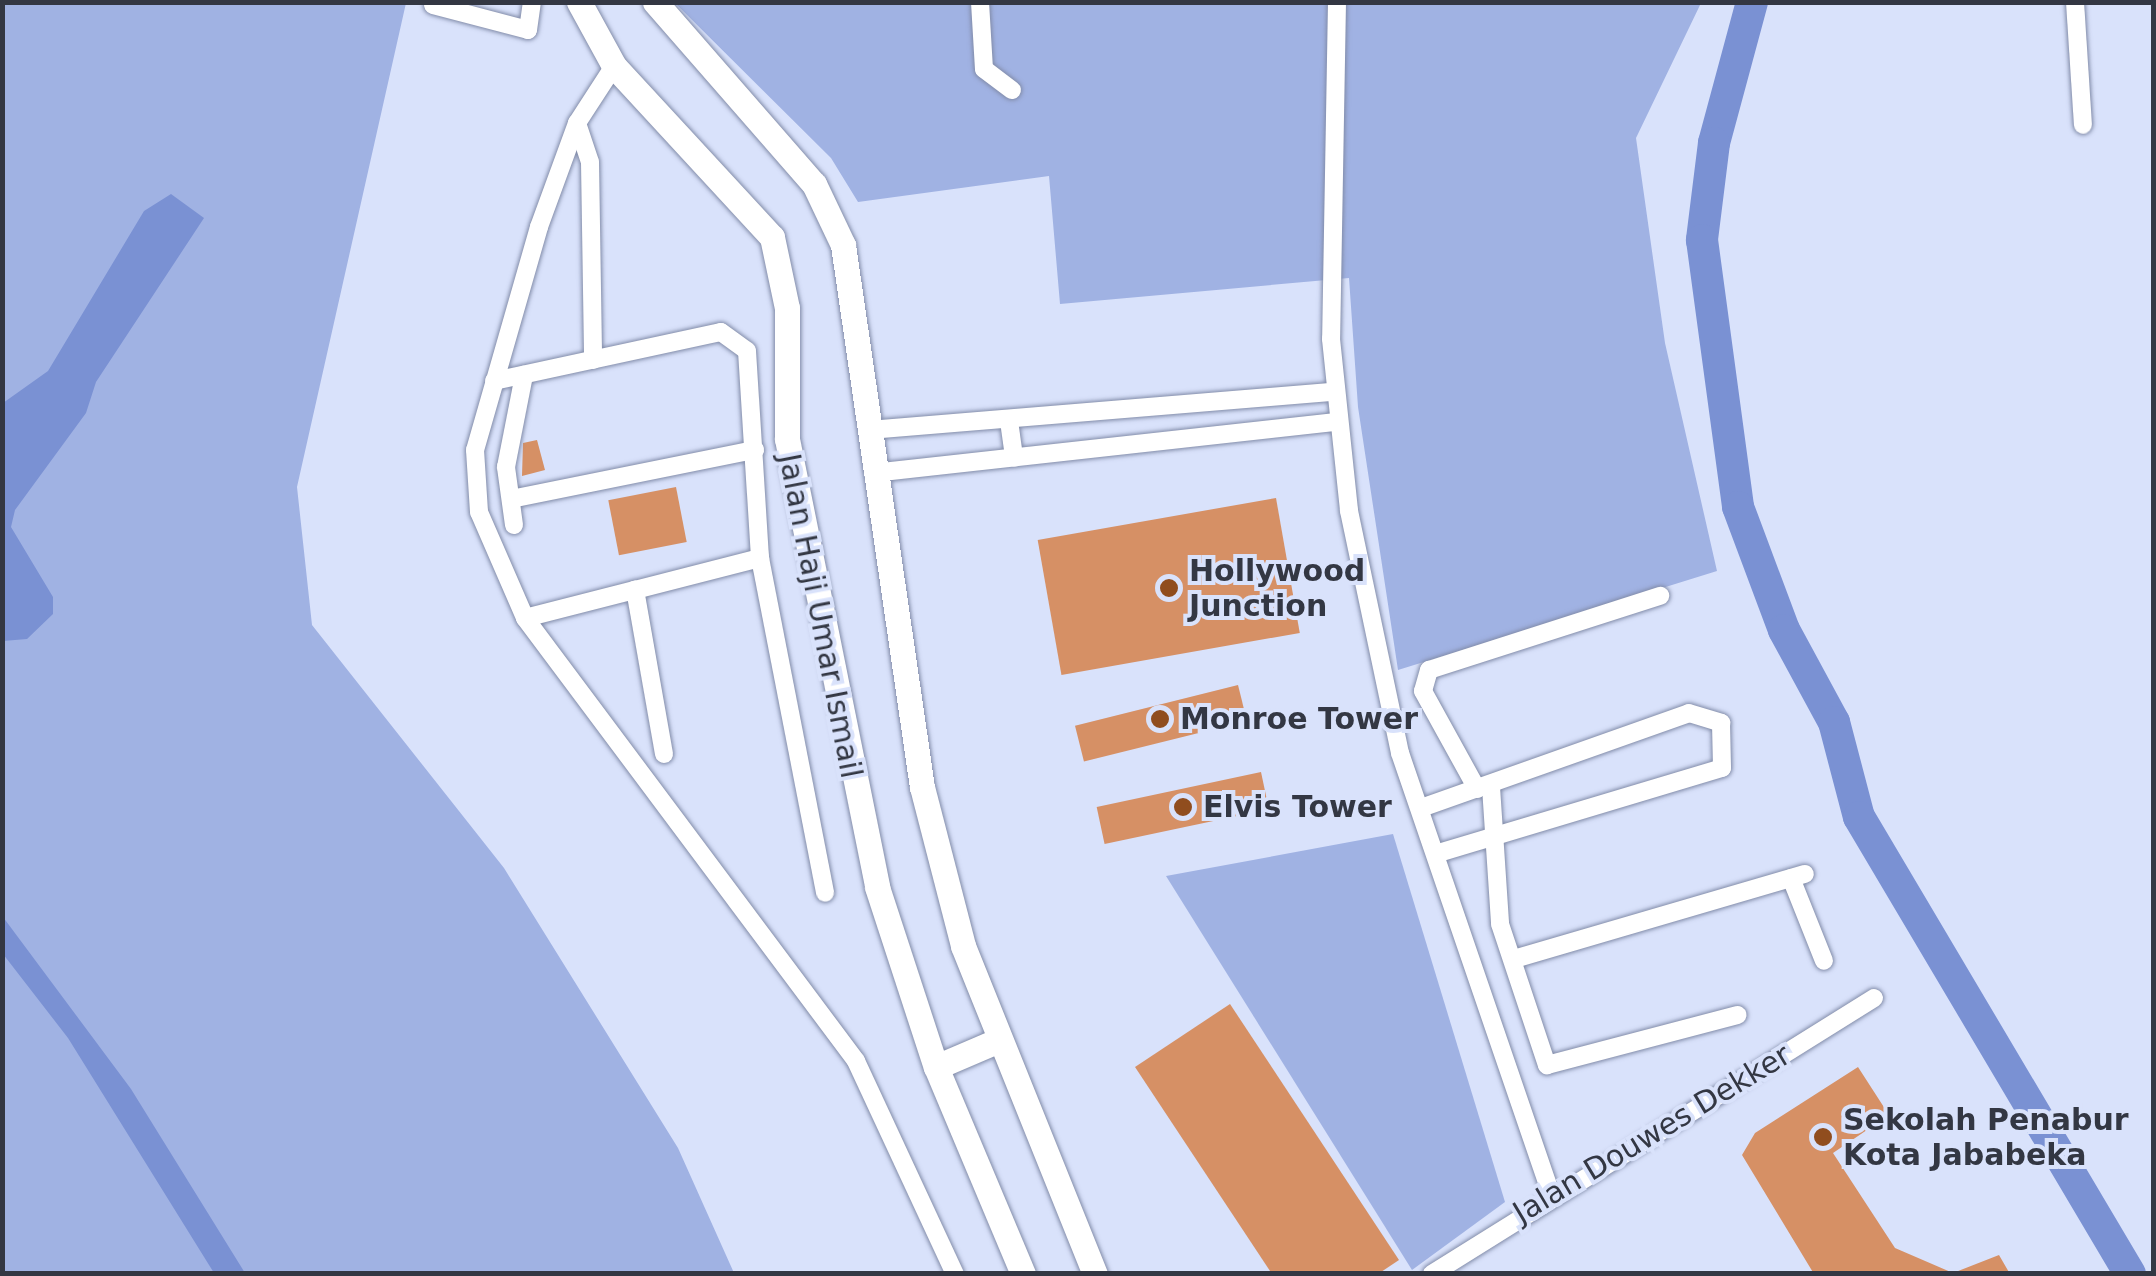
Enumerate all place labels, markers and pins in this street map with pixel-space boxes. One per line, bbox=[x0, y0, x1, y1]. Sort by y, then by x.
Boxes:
place label: Hollywood Junction bbox=[1189, 553, 1365, 624]
marker: Hollywood Junction bbox=[1158, 577, 1180, 599]
place label: Monroe Tower bbox=[1180, 701, 1418, 737]
marker: Monroe Tower bbox=[1149, 708, 1171, 730]
place label: Elvis Tower bbox=[1203, 789, 1392, 825]
marker: Elvis Tower bbox=[1172, 796, 1194, 818]
place label: Sekolah Penabur Kota Jababeka bbox=[1843, 1102, 2129, 1172]
marker: Sekolah Penabur Kota Jababeka bbox=[1812, 1126, 1834, 1148]

